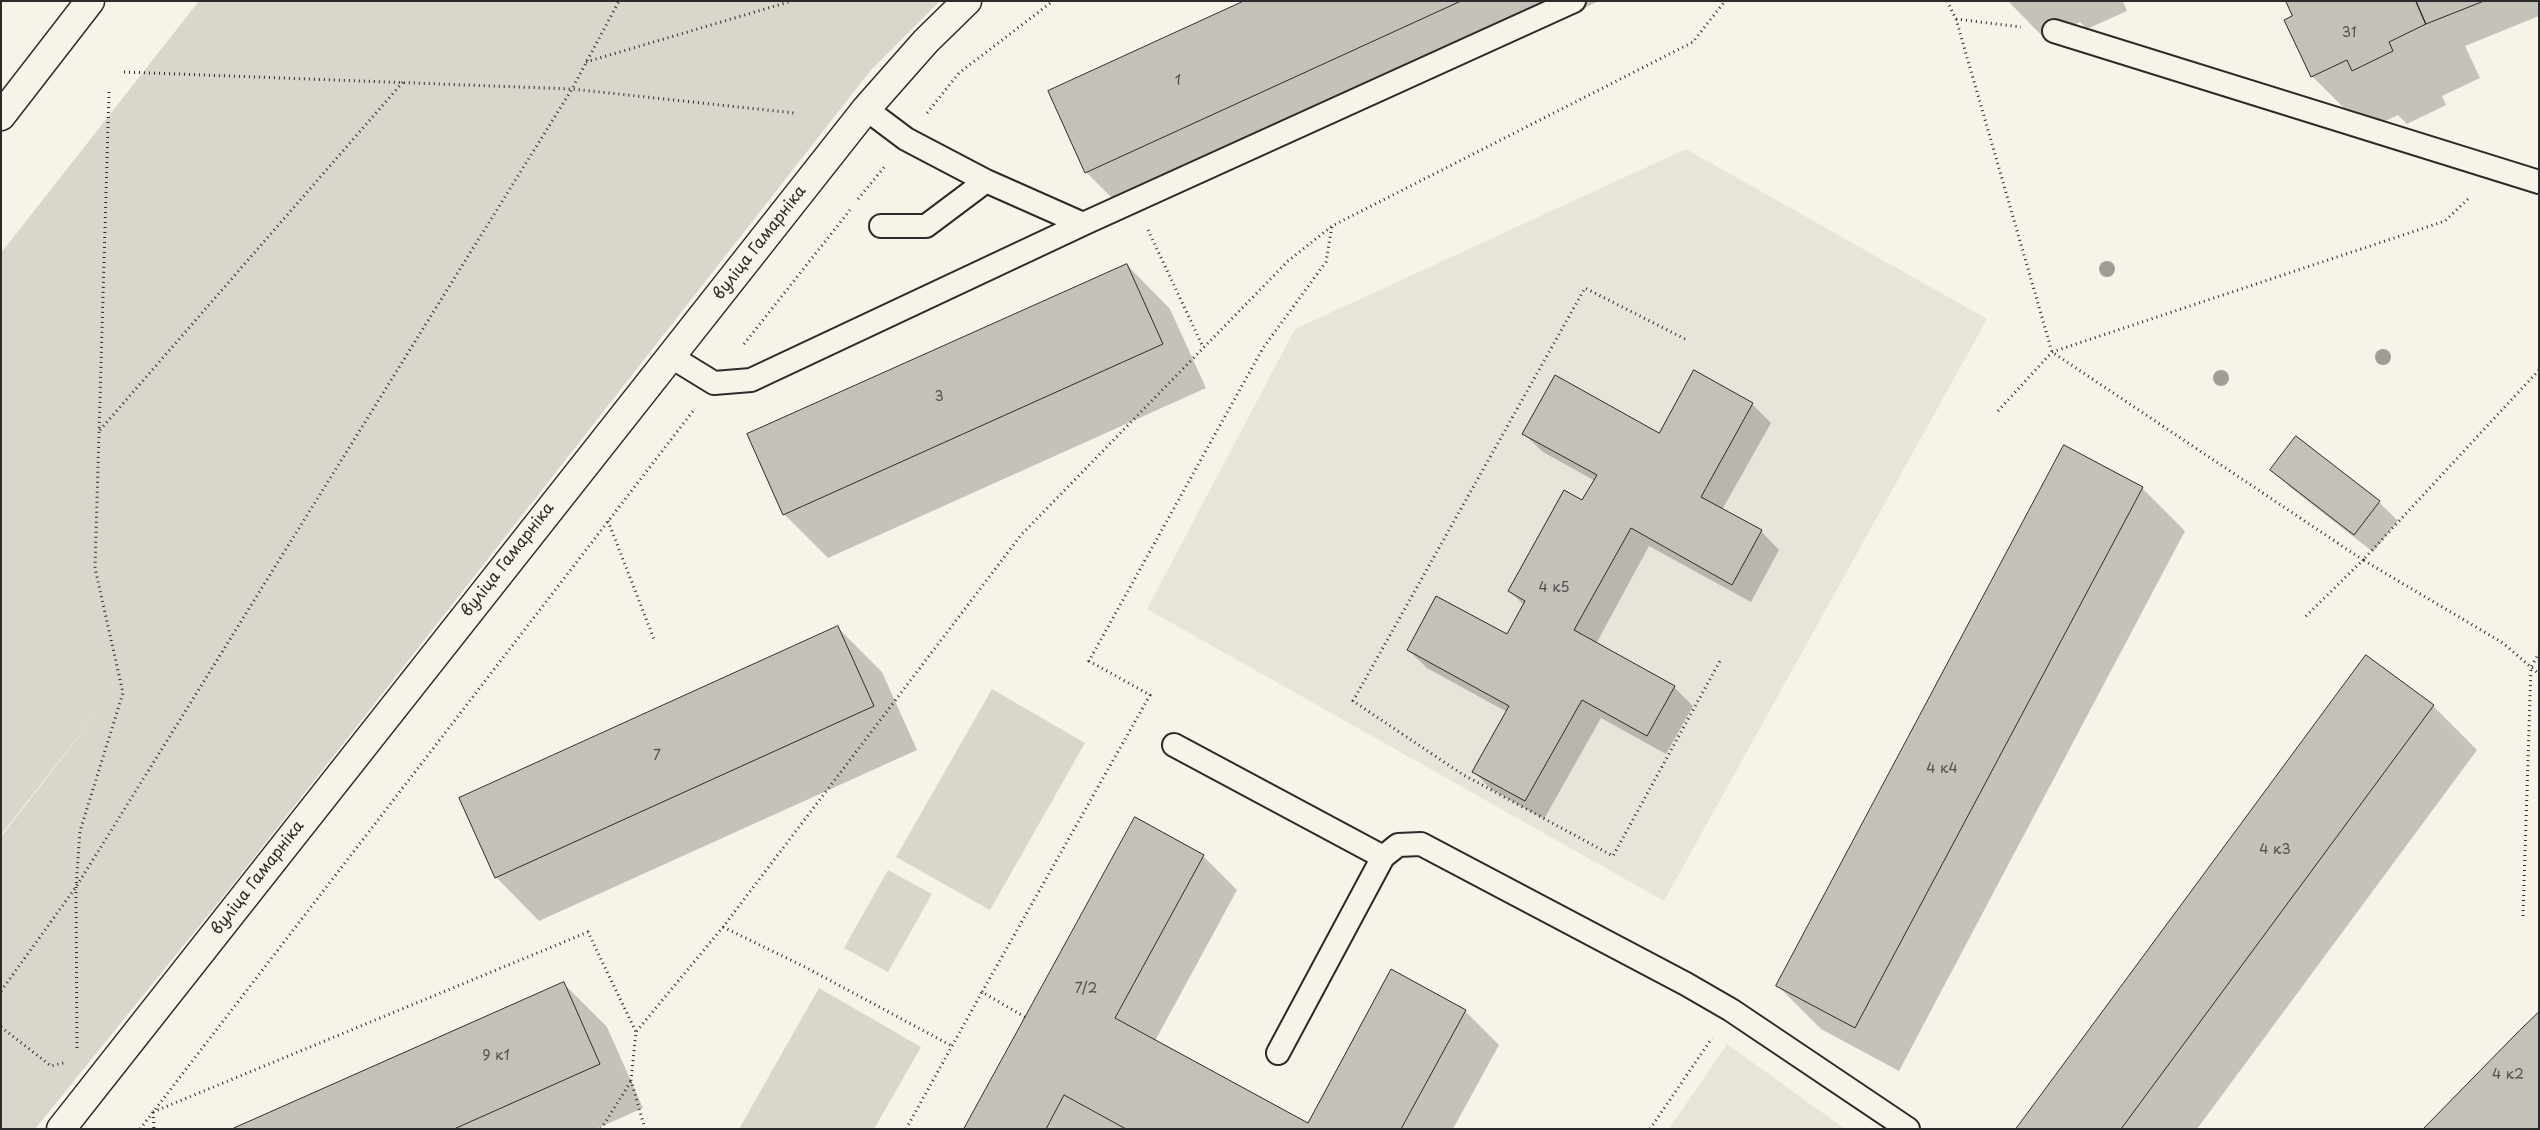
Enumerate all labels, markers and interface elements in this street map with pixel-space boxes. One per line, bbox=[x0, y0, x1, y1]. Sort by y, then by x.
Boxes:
house number: 31 bbox=[2342, 25, 2356, 41]
house number: 1 bbox=[1175, 73, 1181, 89]
street label: вуліца Гамарніка bbox=[709, 182, 811, 304]
house number: 3 bbox=[934, 389, 944, 405]
street label: вуліца Гамарніка bbox=[457, 499, 559, 621]
house number: 4 к5 bbox=[1538, 580, 1570, 596]
house number: 7 bbox=[653, 748, 661, 764]
house number: 4 к4 bbox=[1926, 761, 1958, 777]
street label: вуліца Гамарніка bbox=[207, 817, 309, 939]
house number: 4 к3 bbox=[2259, 842, 2291, 858]
house number: 7/2 bbox=[1075, 981, 1097, 997]
house number: 9 к1 bbox=[482, 1048, 510, 1064]
house number: 4 к2 bbox=[2492, 1067, 2524, 1083]

